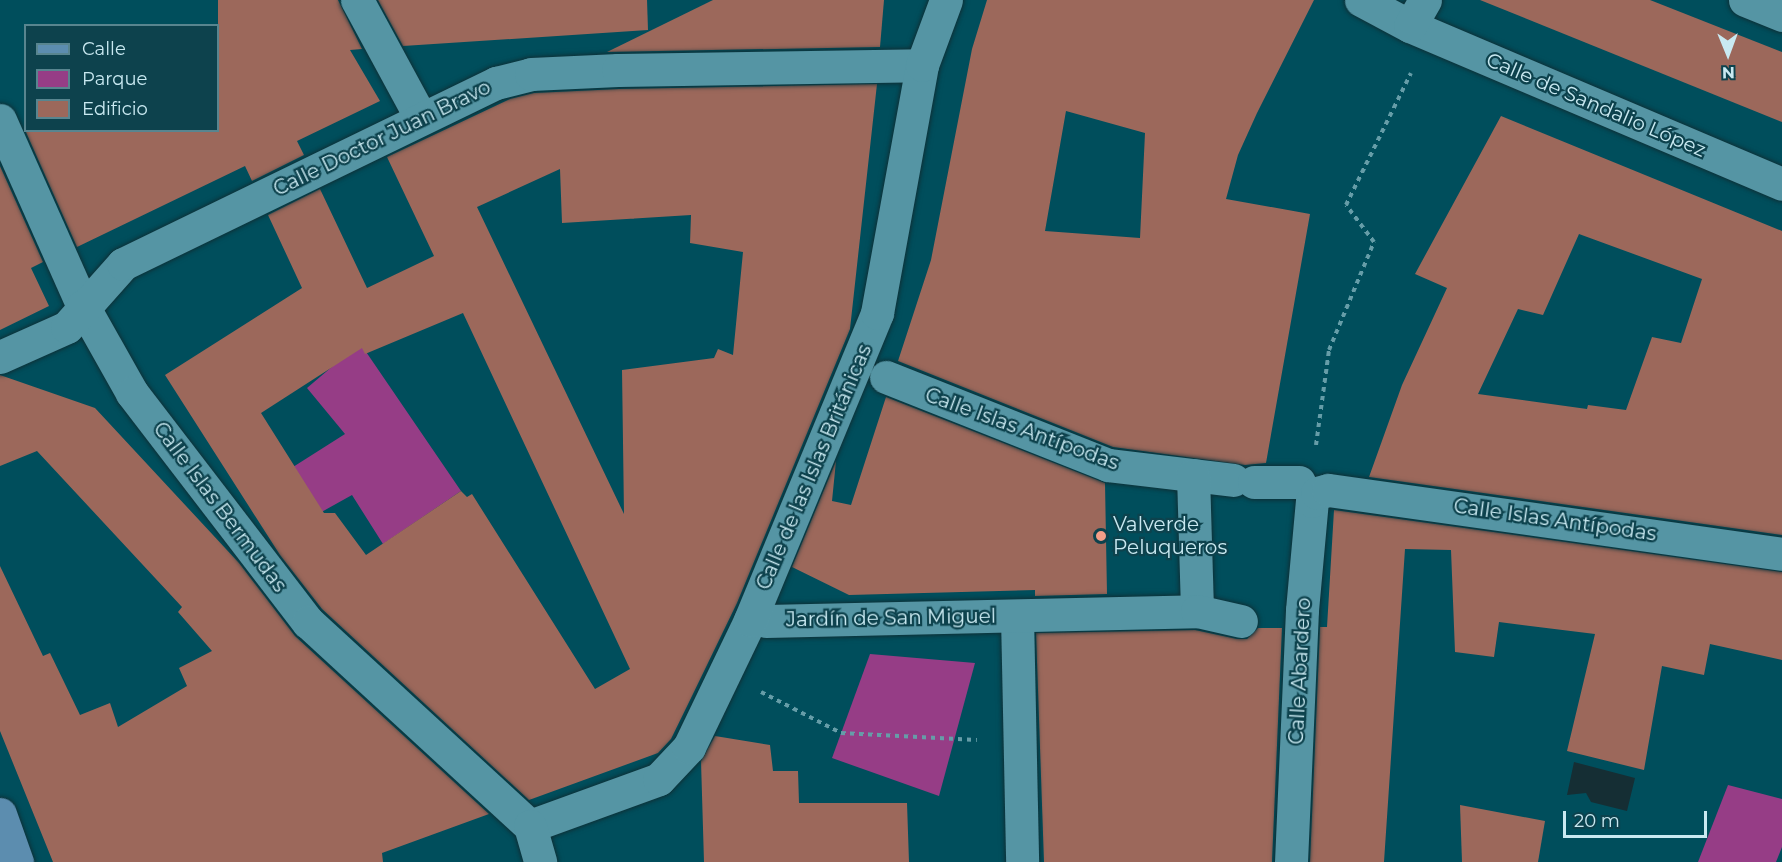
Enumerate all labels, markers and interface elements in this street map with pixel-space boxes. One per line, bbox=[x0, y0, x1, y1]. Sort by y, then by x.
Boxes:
legend bbox=[24, 24, 219, 132]
north arrow bbox=[1698, 24, 1758, 84]
text: Calle bbox=[82, 38, 126, 60]
street label: Calle de Sandalio López bbox=[1483, 48, 1709, 162]
text: N bbox=[1722, 63, 1735, 82]
text: Parque bbox=[82, 68, 147, 90]
street label: Calle Doctor Juan Bravo bbox=[269, 75, 495, 201]
text: Edificio bbox=[82, 98, 148, 120]
street label: Calle de las Islas Británicas bbox=[751, 341, 877, 593]
street label: Calle Islas Antípodas bbox=[922, 383, 1122, 475]
street label: Calle Islas Bermudas bbox=[148, 417, 292, 597]
street label: Calle Islas Antípodas bbox=[1452, 494, 1658, 546]
place label: Valverde Peluqueros bbox=[1113, 512, 1227, 559]
marker: Valverde Peluqueros bbox=[1094, 529, 1108, 543]
street label: Calle Abardero bbox=[1284, 597, 1316, 745]
street label: Jardín de San Miguel bbox=[786, 604, 996, 632]
scale bar bbox=[1566, 799, 1710, 837]
text: 20 m bbox=[1574, 810, 1620, 832]

